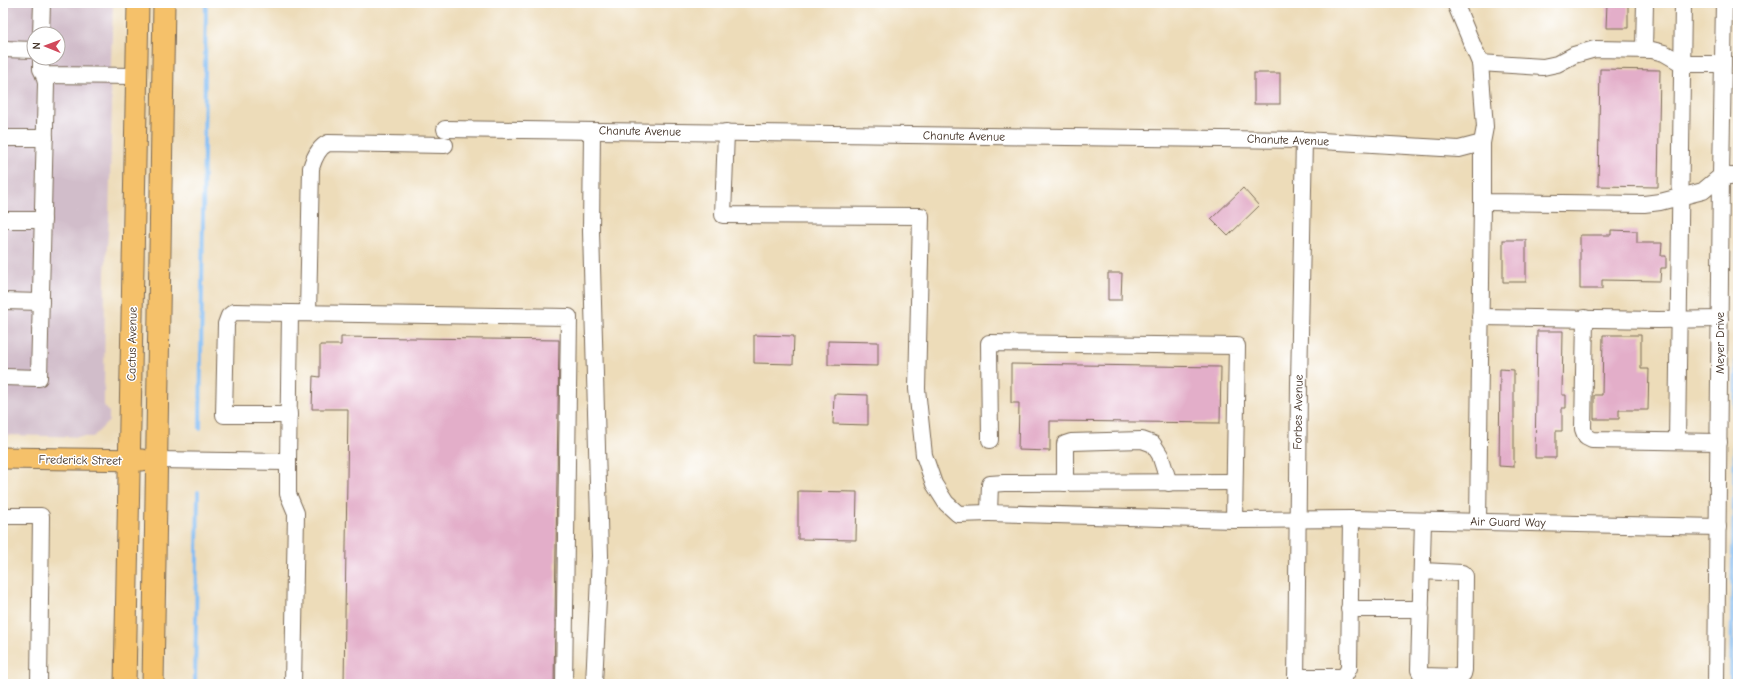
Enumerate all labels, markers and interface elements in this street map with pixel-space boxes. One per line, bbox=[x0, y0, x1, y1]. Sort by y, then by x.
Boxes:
north arrow bbox=[26, 26, 66, 66]
text: N bbox=[30, 42, 43, 50]
street label: Chanute Avenue bbox=[599, 123, 681, 139]
street label: Chanute Avenue bbox=[923, 128, 1005, 144]
street label: Chanute Avenue bbox=[1247, 132, 1329, 148]
street label: Cactus Avenue bbox=[124, 307, 140, 381]
street label: Meyer Drive bbox=[1713, 312, 1727, 374]
street label: Forbes Avenue bbox=[1290, 374, 1306, 450]
street label: Frederick Street bbox=[38, 452, 122, 468]
street label: Air Guard Way bbox=[1470, 514, 1546, 530]

